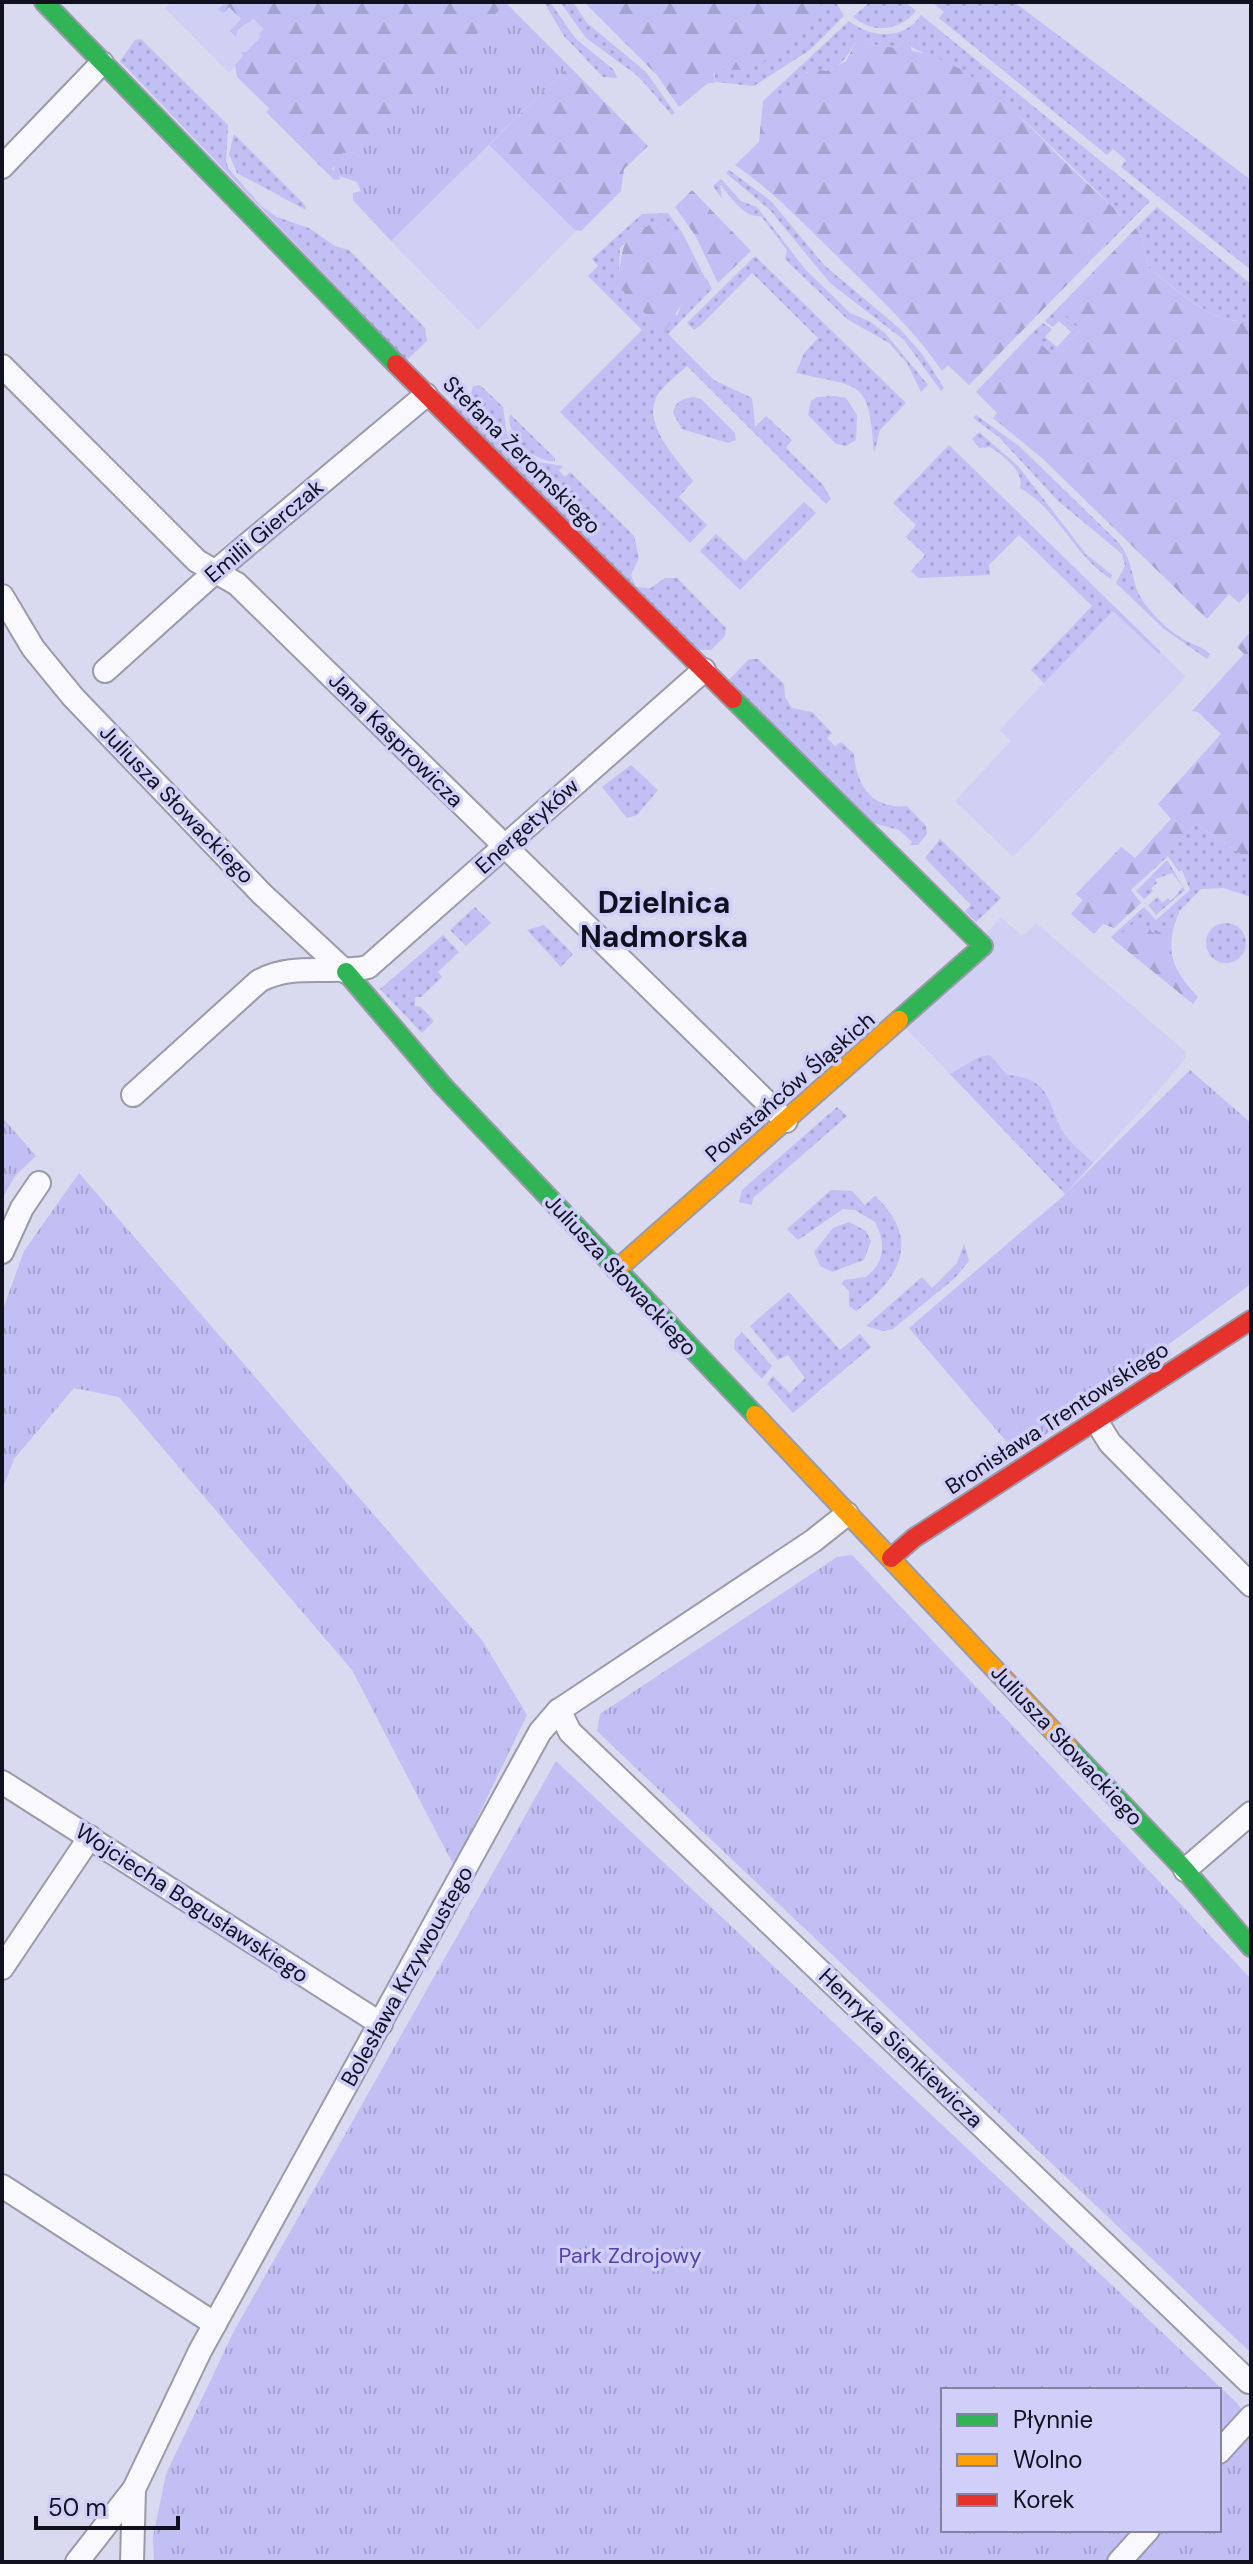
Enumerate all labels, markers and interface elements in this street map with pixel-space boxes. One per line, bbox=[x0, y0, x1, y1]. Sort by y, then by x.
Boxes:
street label: Stefana Żeromskiego bbox=[437, 370, 607, 540]
street label: Emilii Gierczak bbox=[199, 473, 329, 589]
street label: Jana Kasprowicza bbox=[322, 666, 470, 814]
street label: Juliusza Słowackiego bbox=[93, 718, 261, 890]
street label: Energetyków bbox=[469, 772, 585, 880]
district label: Dzielnica Nadmorska bbox=[580, 883, 748, 956]
street label: Powstańców Śląskich bbox=[699, 1005, 881, 1169]
street label: Juliusza Słowackiego bbox=[538, 1188, 704, 1362]
street label: Bronisława Trentowskiego bbox=[940, 1335, 1174, 1501]
street label: Juliusza Słowackiego bbox=[984, 1658, 1150, 1832]
street label: Wojciecha Bogusławskiego bbox=[70, 1817, 314, 1989]
street label: Bolesława Krzywoustego bbox=[334, 1861, 480, 2091]
street label: Henryka Sienkiewicza bbox=[813, 1962, 989, 2134]
park label: Park Zdrojowy bbox=[559, 2241, 701, 2270]
legend bbox=[941, 2388, 1221, 2532]
text: Płynnie bbox=[1013, 2404, 1093, 2435]
text: Wolno bbox=[1013, 2444, 1083, 2475]
scale bar bbox=[36, 2480, 178, 2530]
text: Korek bbox=[1013, 2484, 1075, 2515]
text: 50 m bbox=[48, 2492, 107, 2523]

